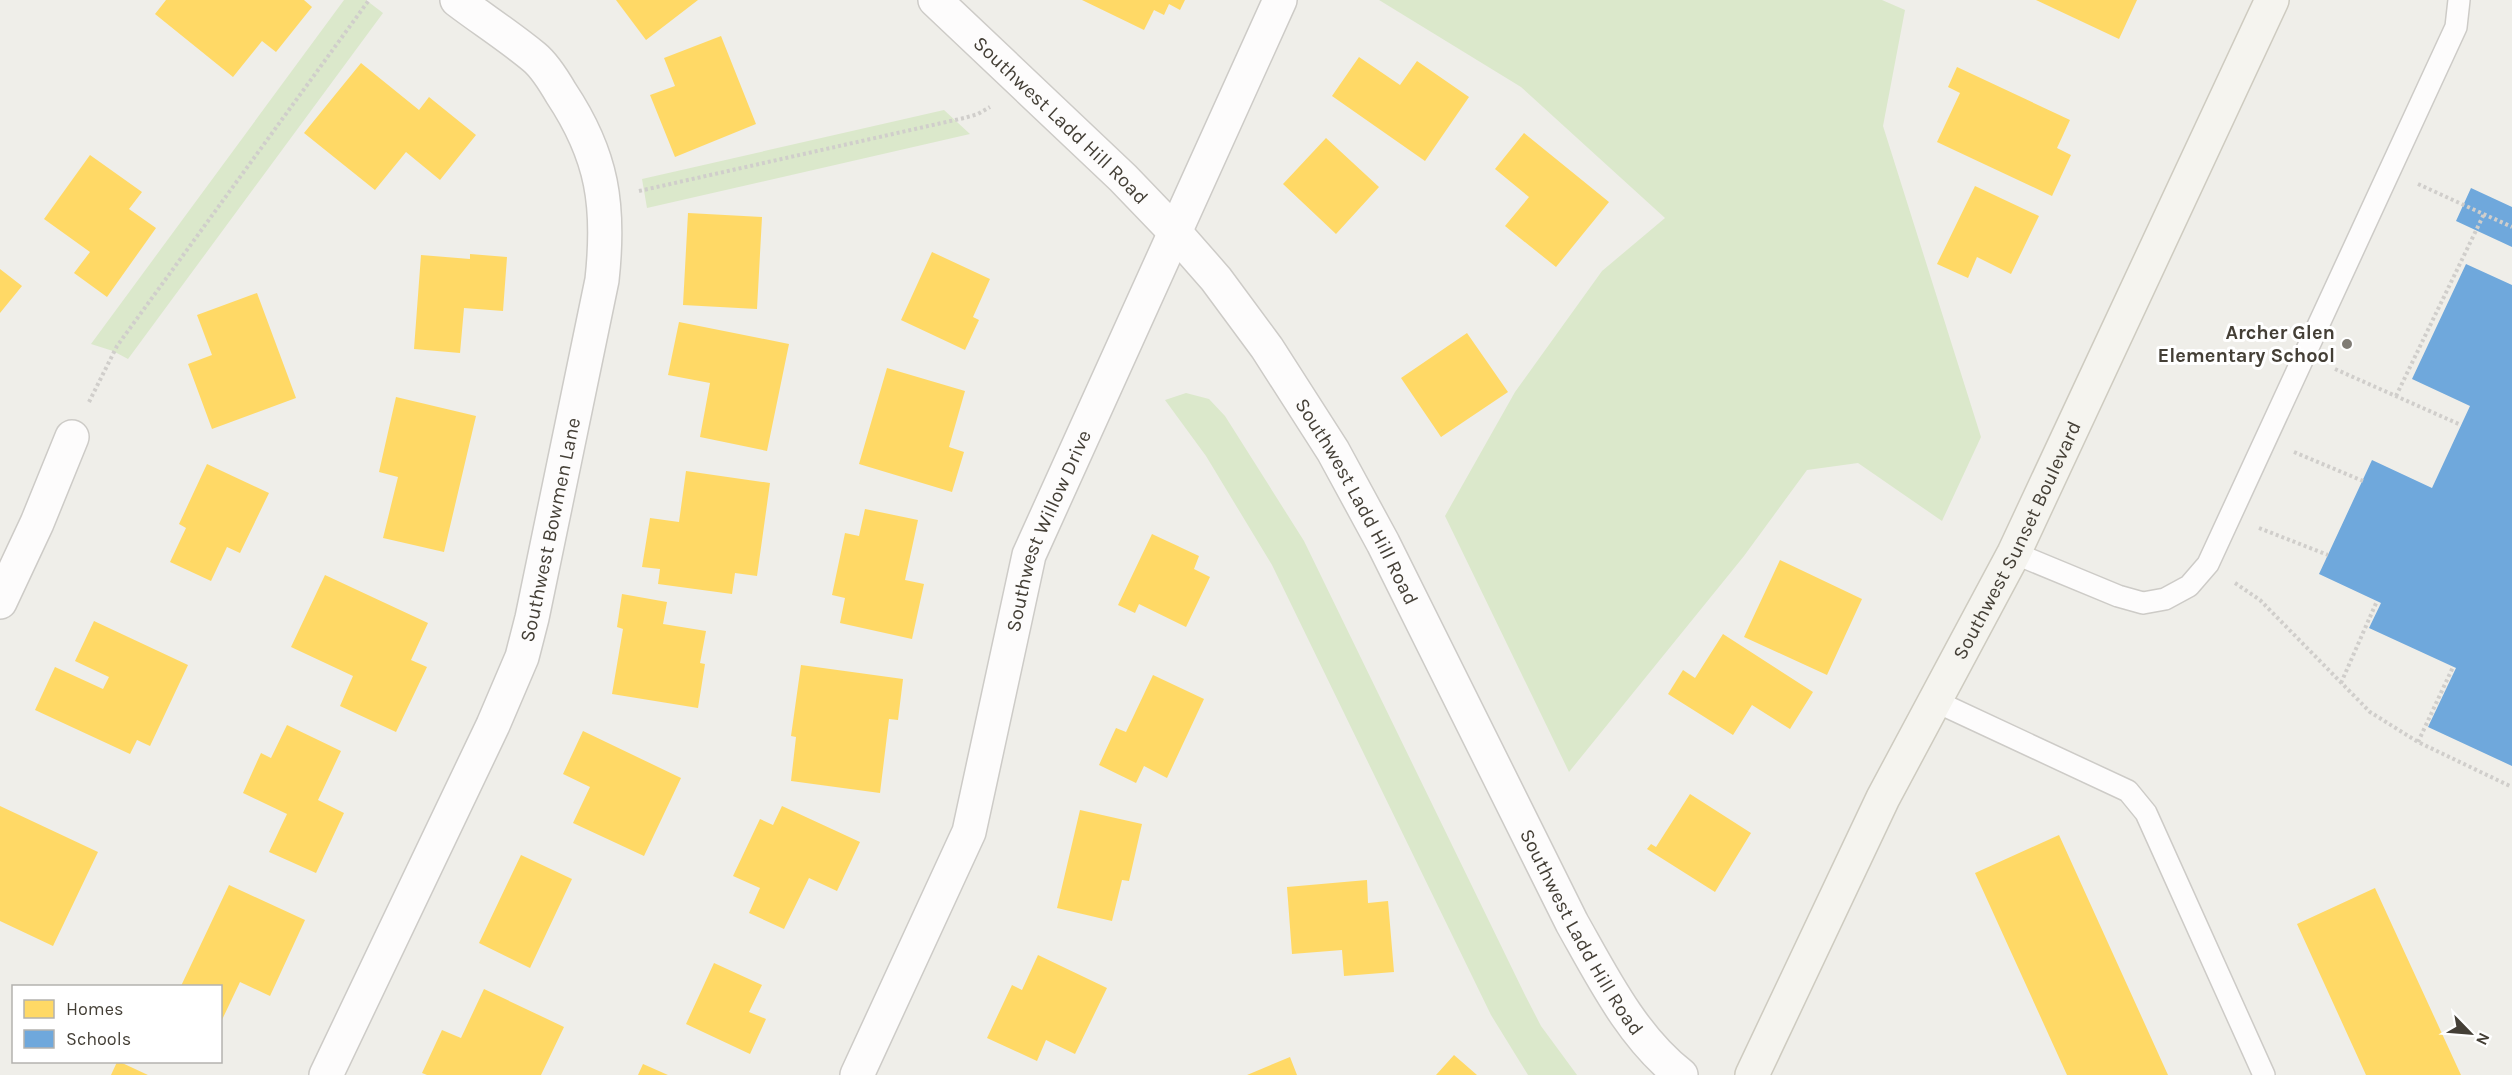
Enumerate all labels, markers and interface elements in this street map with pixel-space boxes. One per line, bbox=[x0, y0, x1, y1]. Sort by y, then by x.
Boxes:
street label: Southwest Ladd Hill Road bbox=[969, 32, 1153, 209]
place label: Archer Glen Elementary School bbox=[2157, 321, 2335, 367]
marker: Archer Glen Elementary School bbox=[2340, 337, 2354, 351]
street label: Southwest Ladd Hill Road bbox=[1290, 394, 1423, 609]
street label: Southwest Bowmen Lane bbox=[515, 416, 585, 645]
street label: Southwest Sunset Boulevard bbox=[1948, 417, 2086, 663]
street label: Southwest Willow Drive bbox=[1002, 426, 1096, 634]
street label: Southwest Ladd Hill Road bbox=[1515, 825, 1648, 1040]
legend bbox=[12, 985, 222, 1063]
text: Homes bbox=[66, 998, 123, 1020]
north arrow bbox=[2440, 1003, 2500, 1063]
text: Schools bbox=[66, 1028, 131, 1050]
text: N bbox=[2472, 1030, 2494, 1048]

